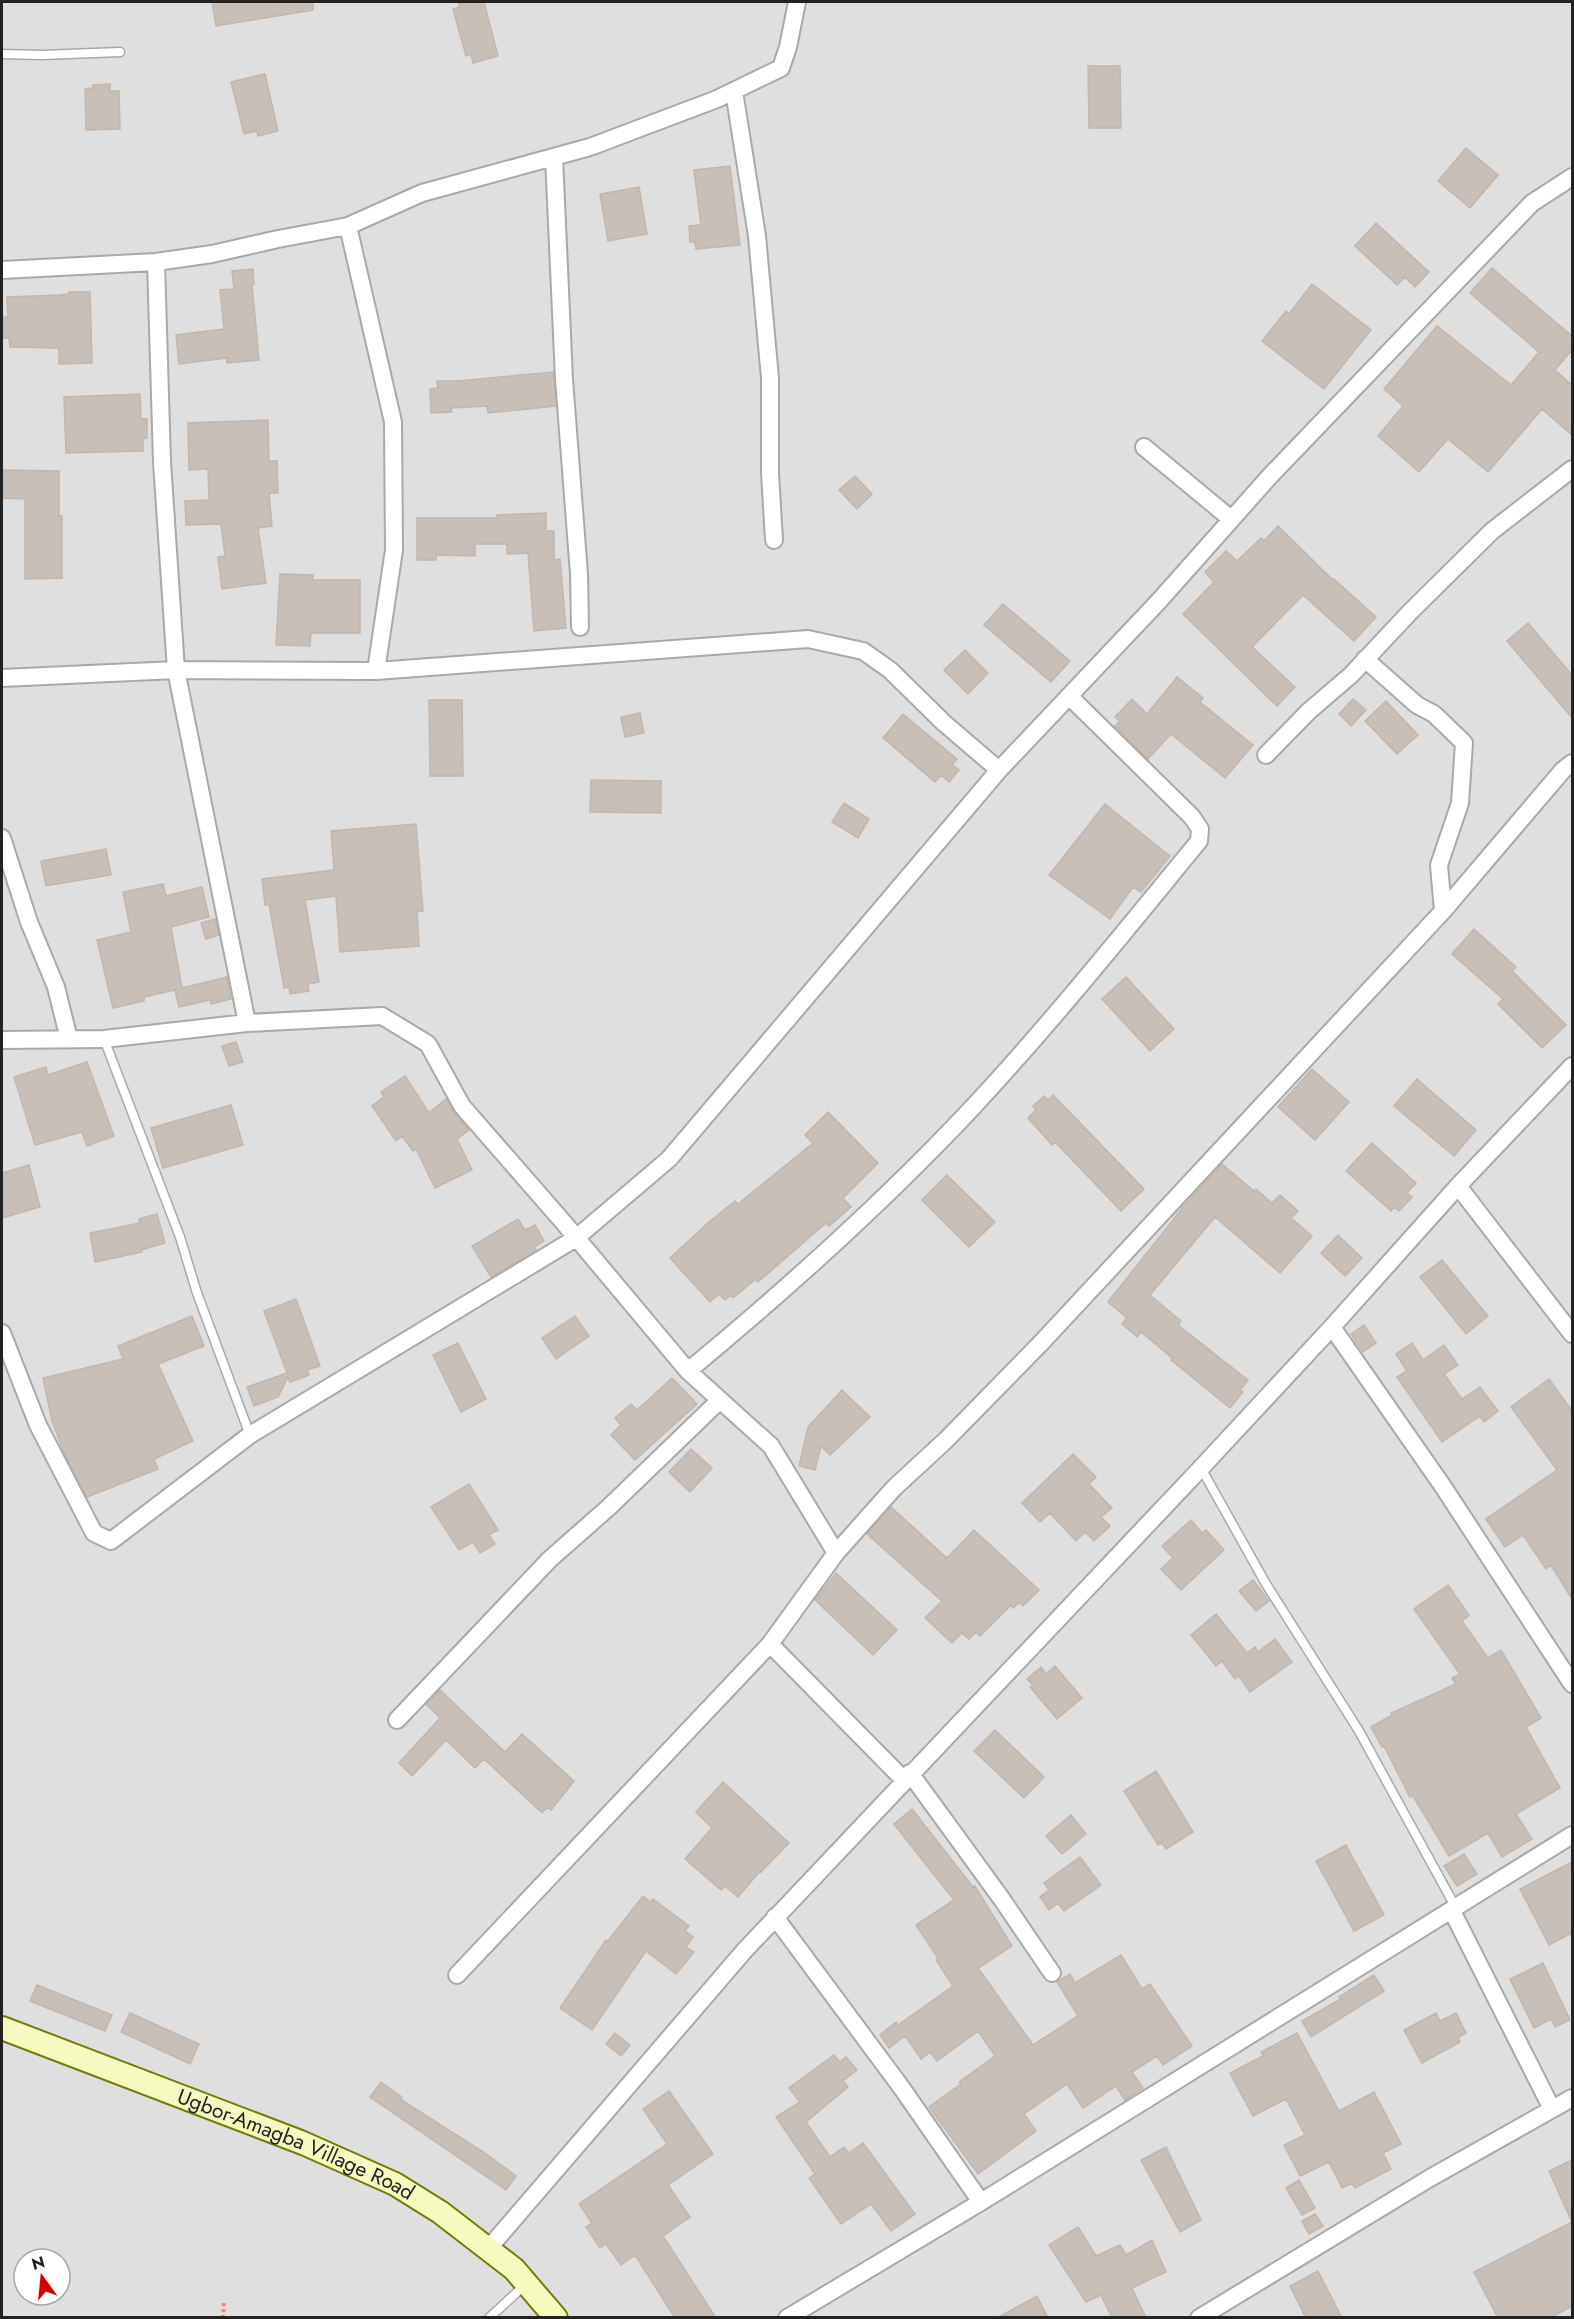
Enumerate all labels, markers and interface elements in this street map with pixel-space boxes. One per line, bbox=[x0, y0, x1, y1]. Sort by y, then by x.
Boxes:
street label: Ugbor-Amagba Village Road bbox=[173, 2081, 420, 2207]
north arrow bbox=[12, 2247, 72, 2307]
text: N bbox=[29, 2250, 47, 2276]

